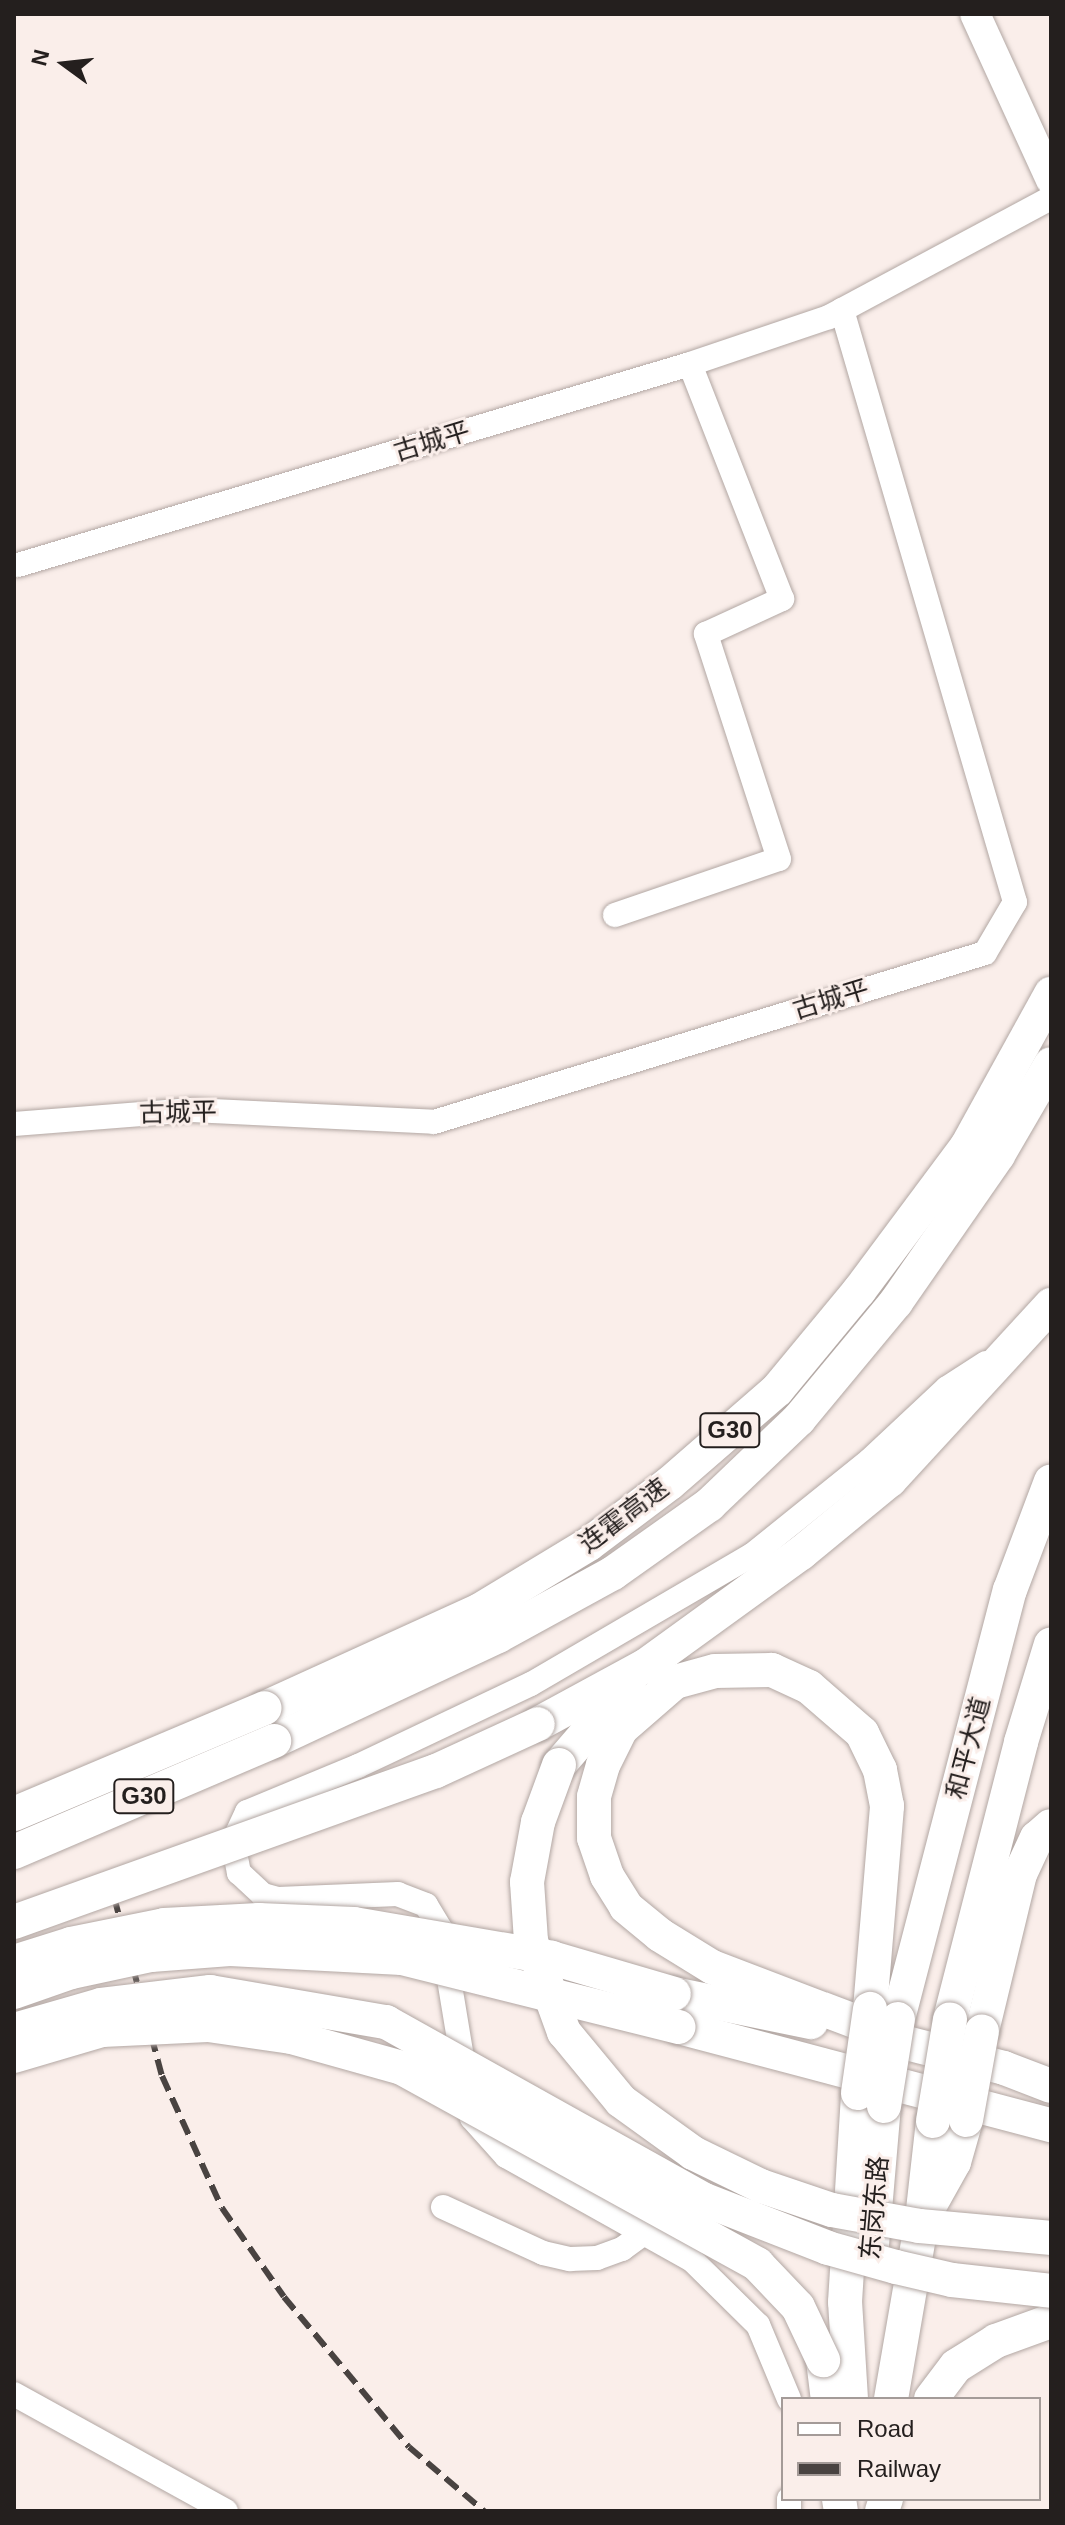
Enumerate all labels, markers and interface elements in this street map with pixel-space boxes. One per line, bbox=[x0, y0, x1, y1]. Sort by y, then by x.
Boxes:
north arrow bbox=[24, 24, 104, 104]
text: N bbox=[26, 47, 54, 69]
street label: 古城平 bbox=[390, 416, 474, 468]
street label: 古城平 bbox=[789, 974, 873, 1026]
street label: 古城平 bbox=[139, 1097, 217, 1129]
road number: G30 bbox=[698, 1410, 762, 1450]
street label: 连霍高速 bbox=[573, 1472, 675, 1560]
street label: 和平大道 bbox=[940, 1694, 998, 1802]
road number: G30 bbox=[112, 1776, 176, 1816]
street label: 东岗东路 bbox=[855, 2155, 895, 2261]
legend bbox=[781, 2397, 1041, 2501]
text: Road bbox=[857, 2415, 914, 2442]
text: Railway bbox=[857, 2455, 941, 2482]

